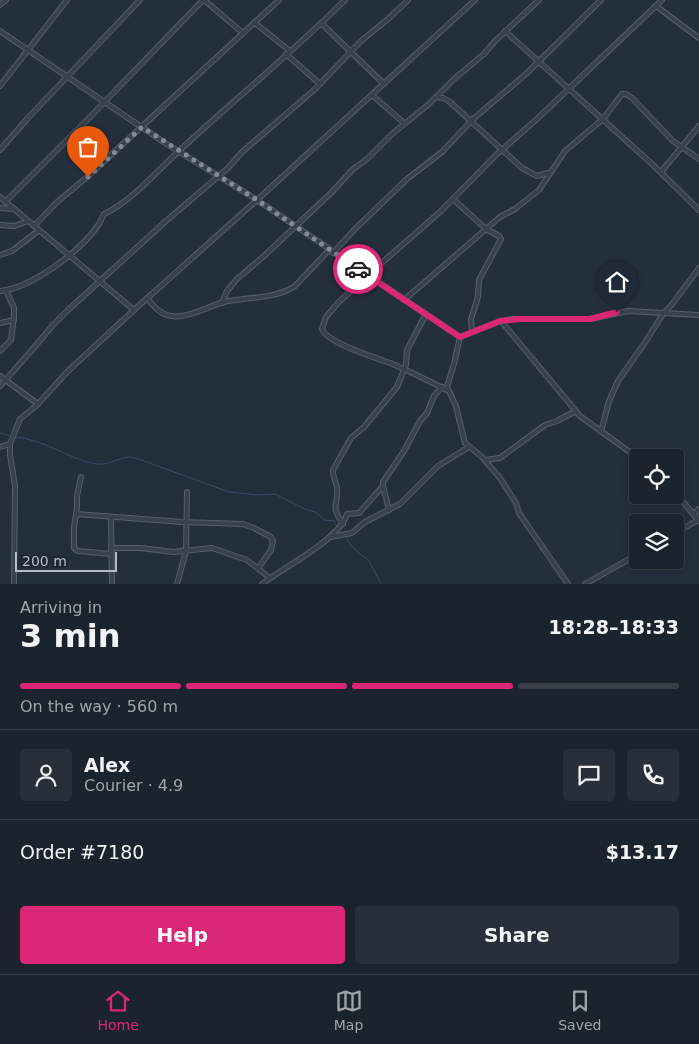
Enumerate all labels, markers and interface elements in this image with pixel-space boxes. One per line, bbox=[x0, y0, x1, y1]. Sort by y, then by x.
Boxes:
pin bbox=[67, 126, 109, 177]
icon: bag bbox=[74, 133, 102, 161]
courier bbox=[333, 244, 383, 294]
icon: car bbox=[344, 255, 372, 283]
pin bbox=[596, 261, 638, 312]
icon: home bbox=[603, 268, 631, 296]
map controls bbox=[629, 449, 684, 569]
button: locate bbox=[629, 449, 684, 504]
button: layers bbox=[629, 514, 684, 569]
scale bar bbox=[15, 549, 118, 572]
text: 200 m bbox=[22, 553, 67, 569]
text: Arriving in bbox=[20, 598, 102, 617]
text: 18:28–18:33 bbox=[549, 616, 679, 638]
text: 3 min bbox=[20, 617, 121, 655]
text: On the way · 560 m bbox=[20, 697, 178, 716]
button: person bbox=[20, 749, 72, 801]
button: chat bbox=[563, 749, 615, 801]
button: phone bbox=[627, 749, 679, 801]
text: Alex bbox=[84, 754, 130, 776]
text: Courier · 4.9 bbox=[84, 776, 183, 795]
text: Order #7180 bbox=[20, 841, 144, 863]
text: $13.17 bbox=[606, 841, 679, 863]
button: Help bbox=[20, 906, 345, 964]
button: Share bbox=[355, 906, 679, 964]
tab: Home bbox=[97, 987, 139, 1033]
tab: Map bbox=[334, 987, 363, 1033]
tab: Saved bbox=[558, 987, 602, 1033]

